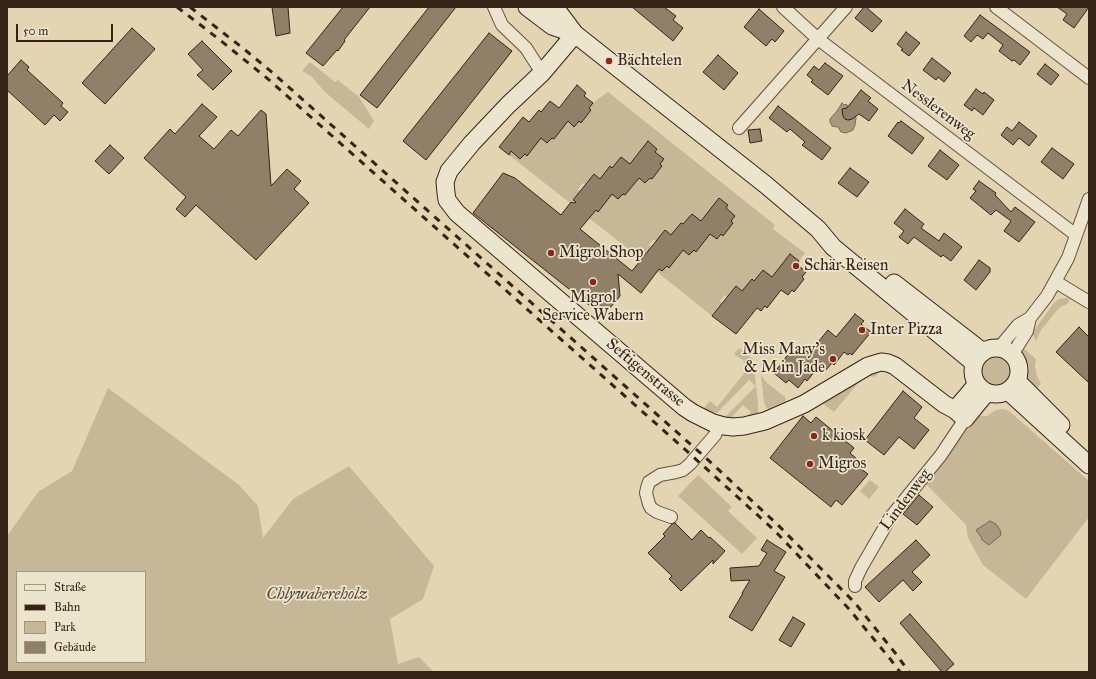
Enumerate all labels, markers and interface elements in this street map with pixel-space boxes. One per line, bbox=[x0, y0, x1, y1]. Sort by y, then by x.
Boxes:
scale bar bbox=[18, 16, 115, 42]
text: 50 m bbox=[23, 24, 48, 38]
place label: Bächtelen bbox=[617, 51, 682, 71]
marker: Bächtelen bbox=[604, 56, 614, 66]
street label: Nesslerenweg bbox=[897, 76, 979, 144]
place label: Migrol Shop bbox=[559, 243, 643, 263]
marker: Migrol Shop bbox=[546, 248, 556, 258]
place label: Schär Reisen bbox=[804, 256, 888, 276]
marker: Schär Reisen bbox=[791, 261, 801, 271]
marker: Migrol Service Wabern bbox=[588, 277, 598, 287]
place label: Migrol Service Wabern bbox=[542, 288, 644, 326]
place label: Inter Pizza bbox=[870, 320, 942, 340]
marker: Inter Pizza bbox=[857, 325, 867, 335]
street label: Seftigenstrasse bbox=[602, 335, 688, 411]
place label: Miss Mary’s & M in Jade bbox=[742, 340, 825, 378]
marker: Miss Mary’s & M in Jade bbox=[828, 354, 838, 364]
place label: k kiosk bbox=[822, 426, 866, 446]
marker: k kiosk bbox=[809, 431, 819, 441]
place label: Migros bbox=[818, 454, 866, 474]
marker: Migros bbox=[805, 459, 815, 469]
street label: Lindenweg bbox=[877, 465, 935, 535]
legend bbox=[16, 571, 146, 663]
text: Straße bbox=[54, 580, 86, 594]
park label: Chlywabereholz bbox=[266, 585, 368, 605]
text: Bahn bbox=[54, 600, 80, 614]
text: Park bbox=[54, 620, 76, 634]
text: Gebäude bbox=[54, 640, 96, 654]

